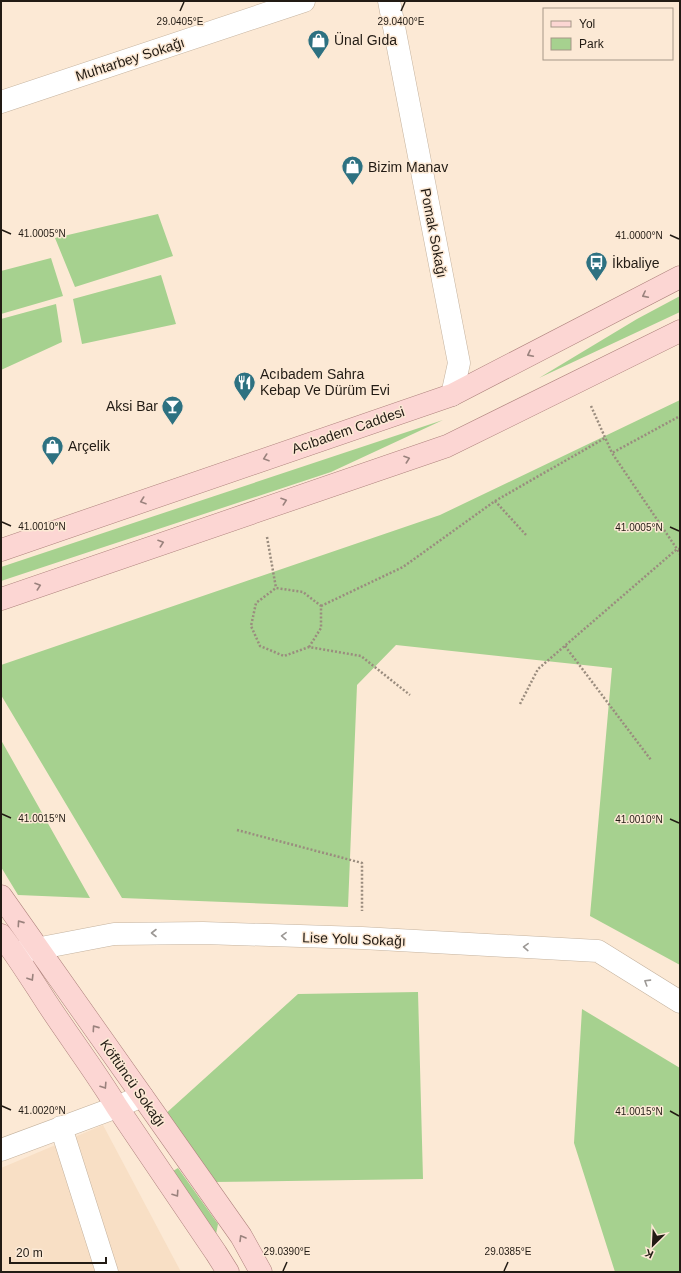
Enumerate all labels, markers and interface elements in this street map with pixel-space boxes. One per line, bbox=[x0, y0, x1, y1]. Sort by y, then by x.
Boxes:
legend bbox=[543, 8, 673, 60]
text: 29.0405°E bbox=[157, 16, 204, 27]
text: 29.0400°E bbox=[378, 16, 425, 27]
text: Yol bbox=[579, 17, 595, 31]
shop icon: Ünal Gıda bbox=[305, 27, 331, 60]
place label: Ünal Gıda bbox=[334, 31, 397, 48]
street label: Muhtarbey Sokağı bbox=[73, 34, 187, 84]
text: Park bbox=[579, 37, 605, 51]
shop icon: Bizim Manav bbox=[339, 154, 365, 187]
place label: Bizim Manav bbox=[368, 159, 448, 175]
street label: Pomak Sokağı bbox=[417, 187, 451, 279]
text: 41.0005°N bbox=[18, 228, 66, 239]
text: 41.0000°N bbox=[615, 230, 663, 241]
bus stop icon: İkbaliye bbox=[584, 250, 610, 283]
place label: İkbaliye bbox=[612, 254, 660, 271]
one-way arrow bbox=[642, 290, 650, 298]
one-way arrow bbox=[527, 350, 534, 357]
place label: Acıbadem Sahra Kebap Ve Dürüm Evi bbox=[260, 366, 390, 398]
restaurant icon: Acıbadem Sahra Kebap Ve Dürüm Evi bbox=[232, 369, 258, 402]
bar icon: Aksi Bar bbox=[160, 393, 186, 426]
place label: Aksi Bar bbox=[106, 398, 158, 414]
street label: Acıbadem Caddesi bbox=[289, 403, 407, 457]
shop icon: Arçelik bbox=[40, 433, 66, 466]
place label: Arçelik bbox=[68, 438, 111, 454]
one-way arrow bbox=[263, 454, 270, 462]
one-way arrow bbox=[403, 455, 410, 464]
one-way arrow bbox=[140, 496, 147, 504]
one-way arrow bbox=[280, 497, 287, 506]
text: 41.0010°N bbox=[18, 521, 66, 532]
text: 41.0005°N bbox=[615, 522, 663, 533]
one-way arrow bbox=[157, 540, 164, 548]
one-way arrow bbox=[34, 582, 41, 591]
text: 41.0015°N bbox=[18, 813, 66, 824]
text: 41.0010°N bbox=[615, 814, 663, 825]
one-way arrow bbox=[18, 920, 25, 927]
one-way arrow bbox=[151, 929, 157, 937]
street label: Lise Yolu Sokağı bbox=[302, 929, 406, 949]
one-way arrow bbox=[281, 932, 287, 940]
one-way arrow bbox=[523, 943, 529, 951]
one-way arrow bbox=[27, 974, 34, 981]
one-way arrow bbox=[644, 979, 651, 986]
one-way arrow bbox=[93, 1026, 100, 1033]
street label: Köftüncü Sokağı bbox=[97, 1036, 169, 1130]
one-way arrow bbox=[99, 1082, 106, 1089]
text: 41.0020°N bbox=[18, 1105, 66, 1116]
text: 41.0015°N bbox=[615, 1106, 663, 1117]
one-way arrow bbox=[171, 1190, 179, 1197]
north arrow bbox=[633, 1225, 673, 1265]
one-way arrow bbox=[240, 1235, 247, 1242]
scale bar bbox=[10, 1239, 106, 1265]
text: 20 m bbox=[16, 1246, 43, 1260]
text: 29.0390°E bbox=[264, 1246, 311, 1257]
text: 29.0385°E bbox=[485, 1246, 532, 1257]
text: K bbox=[643, 1247, 655, 1261]

